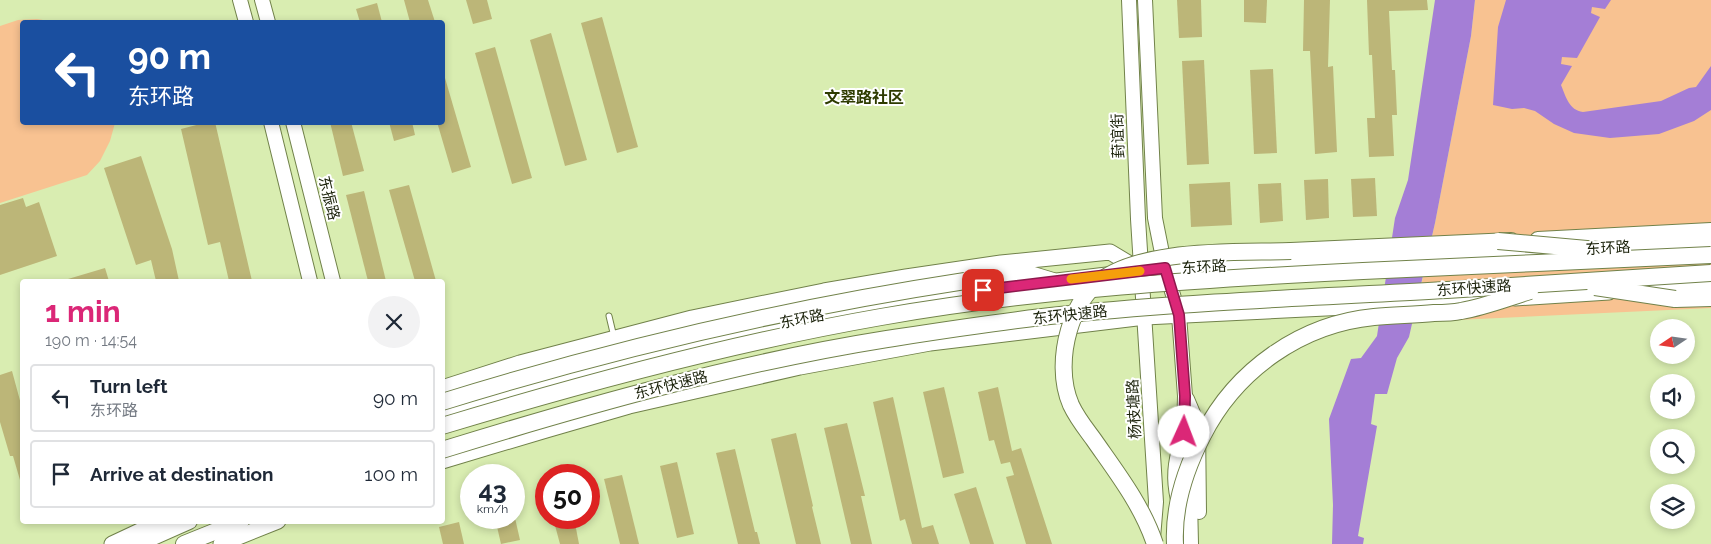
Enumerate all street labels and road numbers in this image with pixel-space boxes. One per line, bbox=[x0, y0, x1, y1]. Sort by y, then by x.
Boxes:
street label: 葑谊街 bbox=[1108, 113, 1128, 159]
street label: 东振路 bbox=[315, 174, 343, 222]
street label: 东环路 bbox=[1585, 238, 1631, 258]
street label: 东环路 bbox=[1181, 257, 1227, 277]
street label: 东环快速路 bbox=[1436, 276, 1512, 300]
street label: 东环快速路 bbox=[1032, 302, 1108, 328]
street label: 东环路 bbox=[778, 306, 826, 332]
street label: 东环快速路 bbox=[632, 367, 710, 403]
street label: 杨枝塘路 bbox=[1123, 379, 1145, 439]

